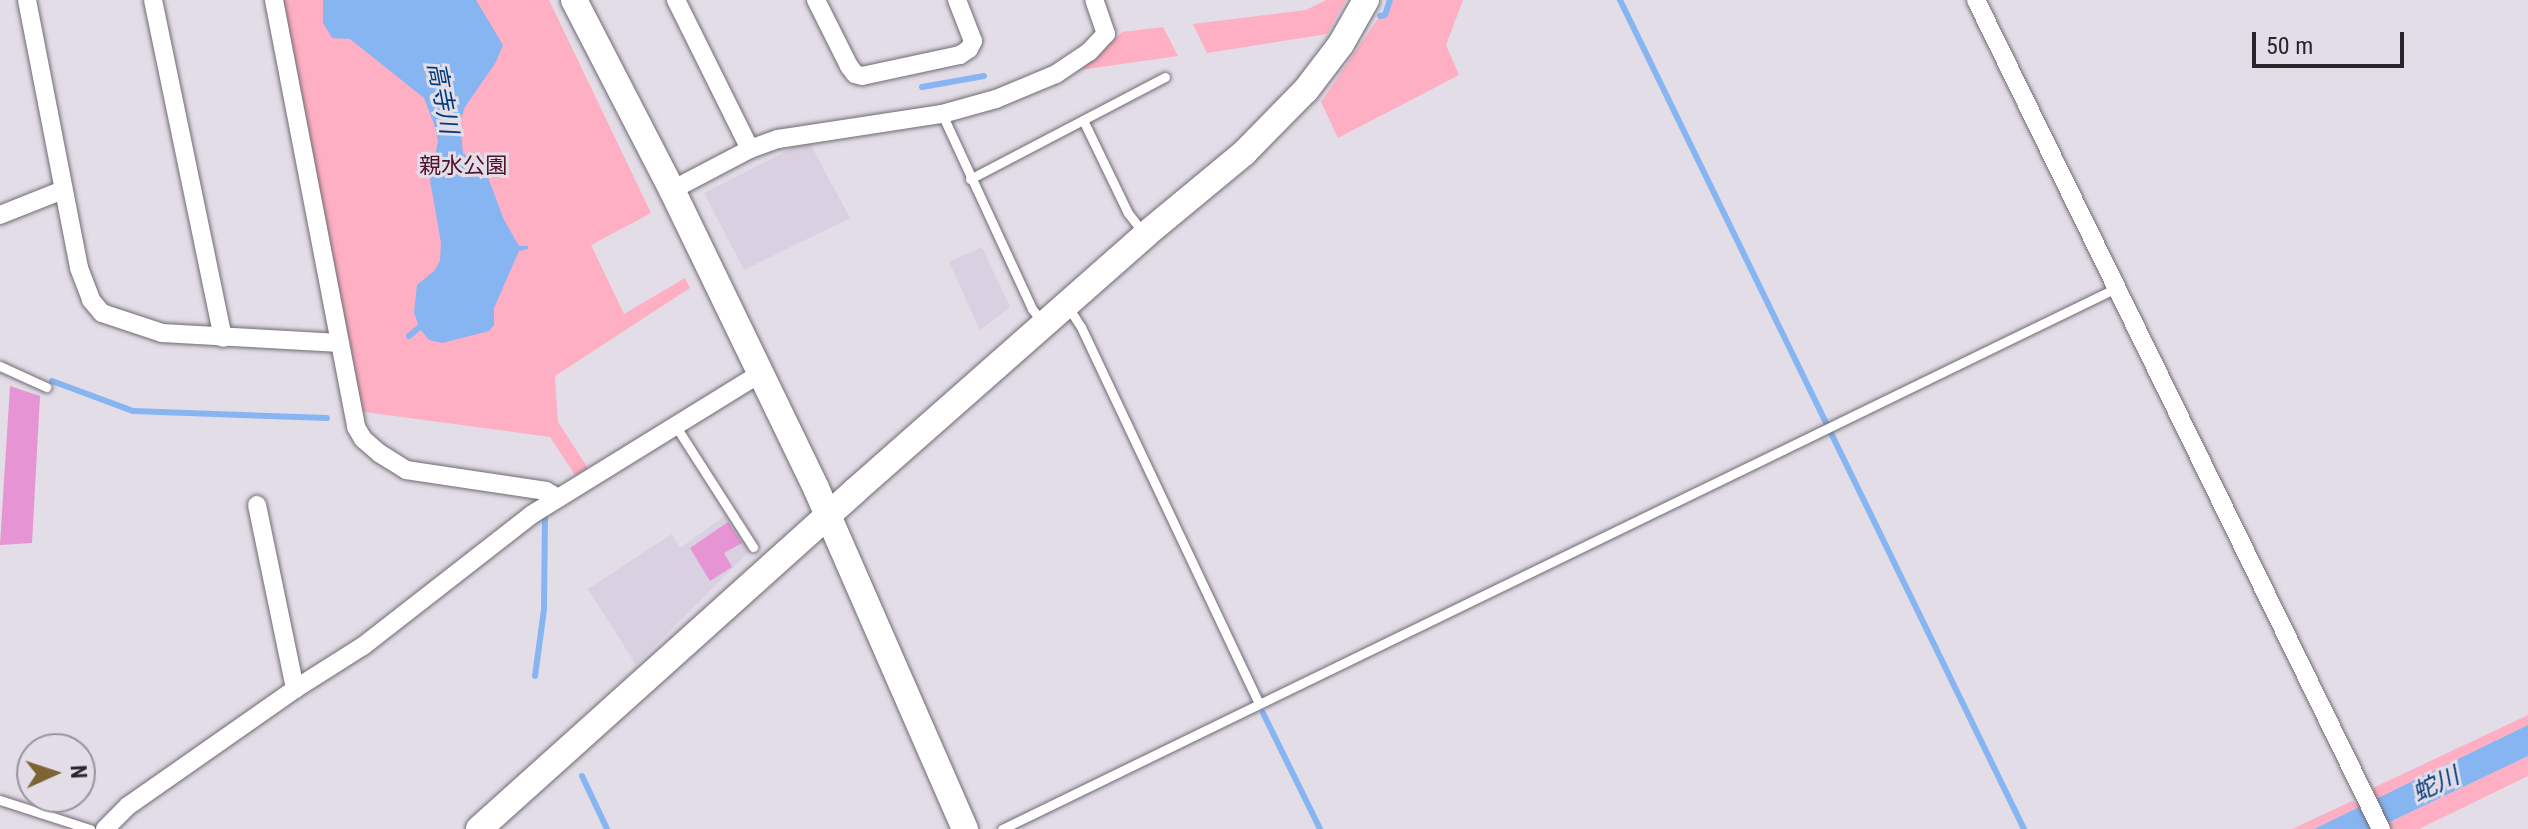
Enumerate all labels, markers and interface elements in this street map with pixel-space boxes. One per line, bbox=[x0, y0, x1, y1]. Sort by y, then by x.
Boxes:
scale bar bbox=[2256, 16, 2408, 66]
text: 50 m bbox=[2266, 32, 2313, 60]
water label: 高寺川 bbox=[421, 60, 463, 136]
park label: 親水公園 bbox=[419, 153, 507, 179]
north arrow bbox=[16, 733, 96, 813]
water label: 蛇川 bbox=[2408, 762, 2464, 808]
text: N bbox=[66, 764, 91, 779]

